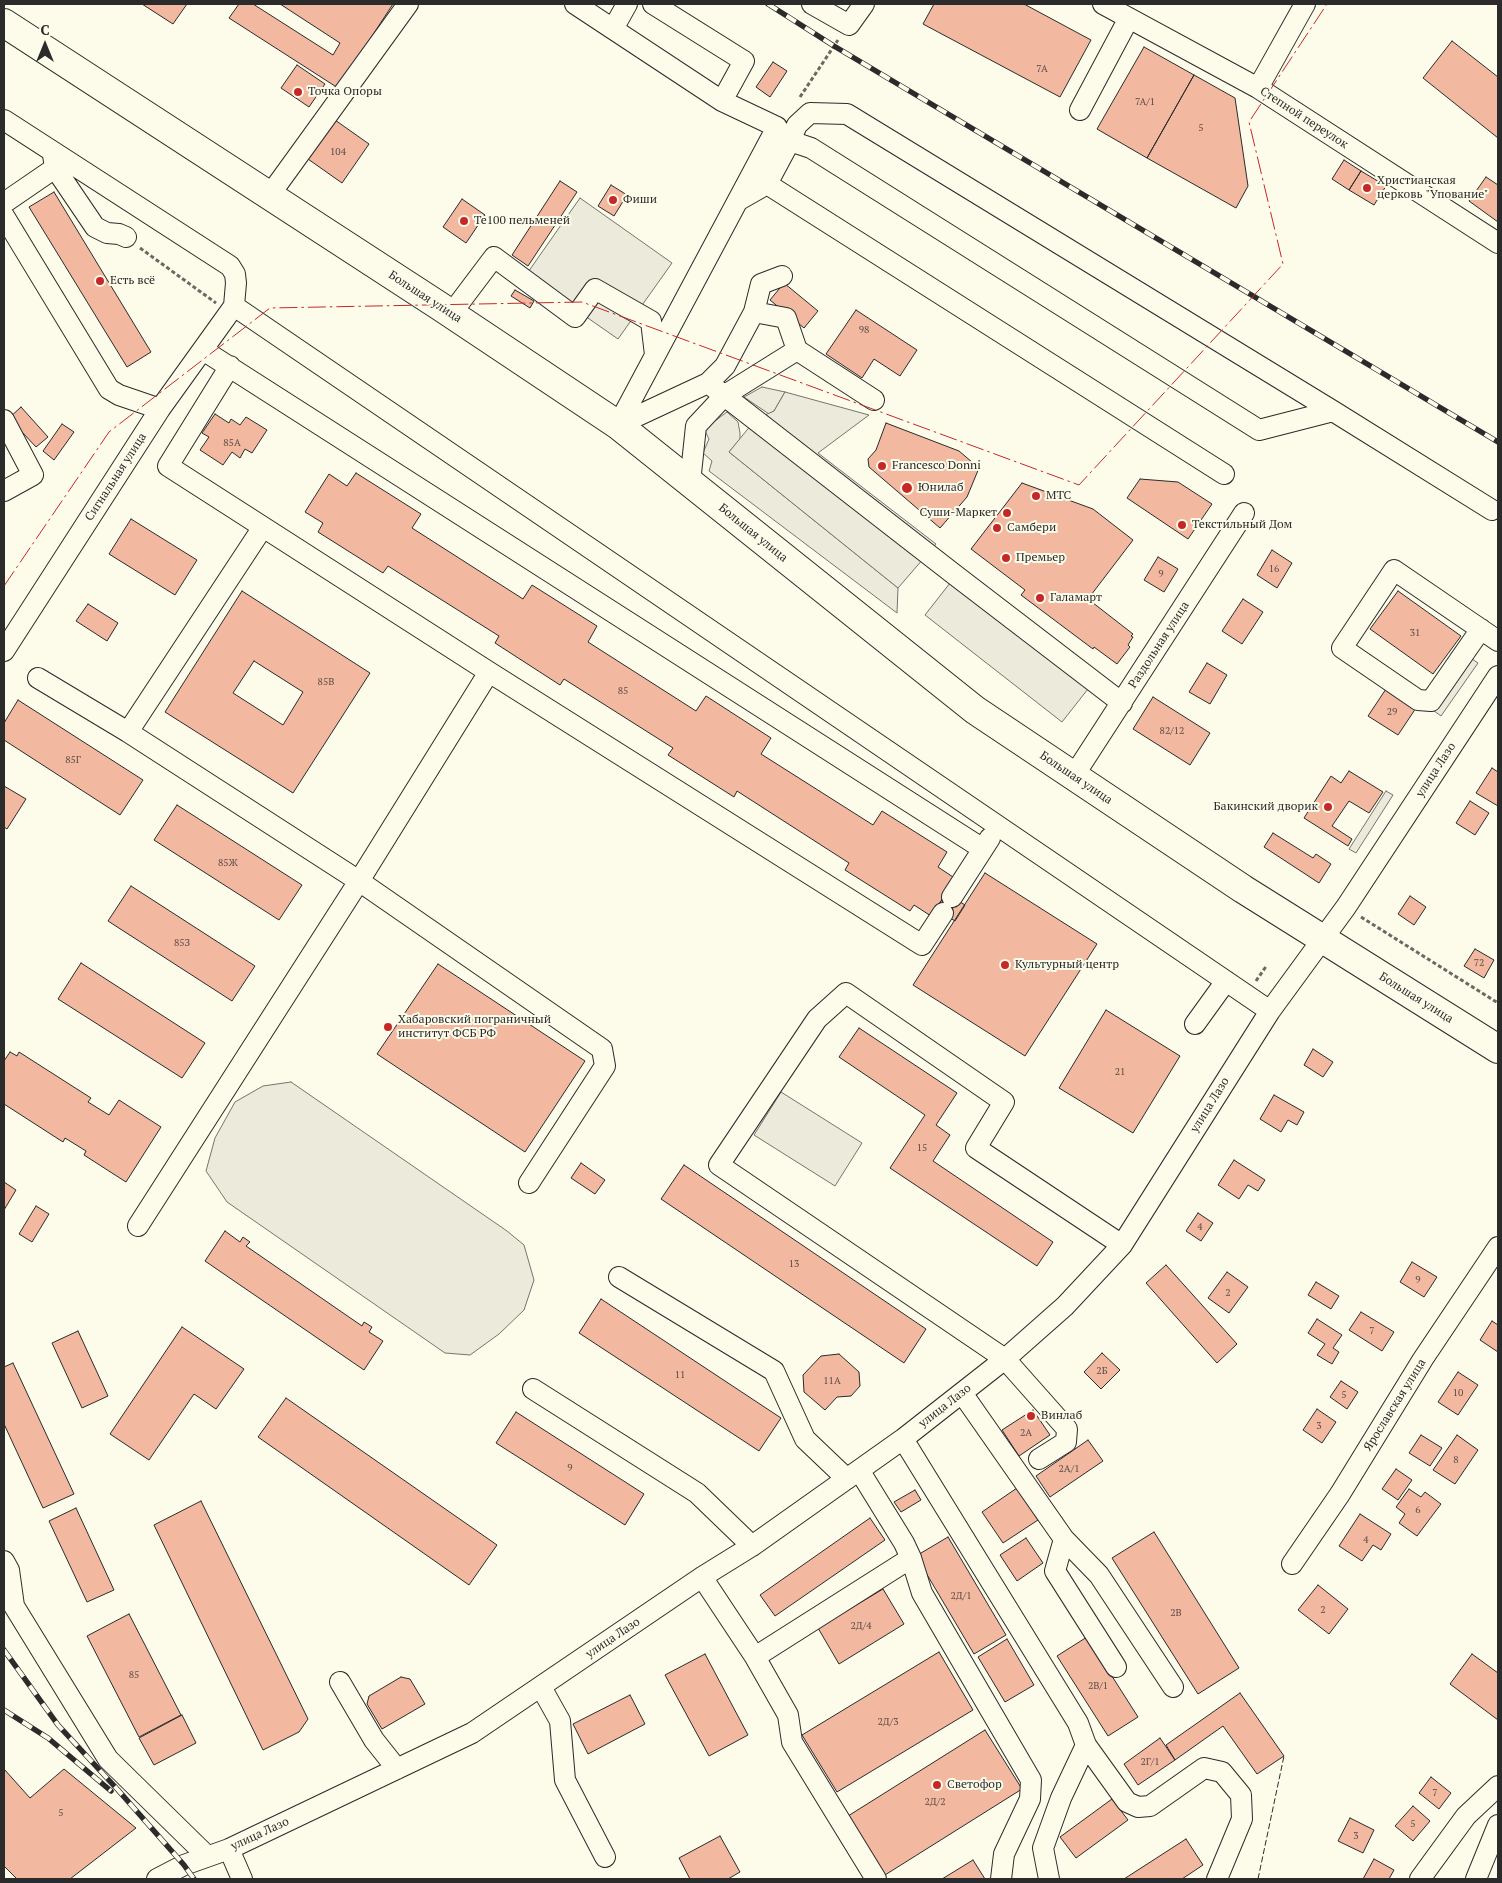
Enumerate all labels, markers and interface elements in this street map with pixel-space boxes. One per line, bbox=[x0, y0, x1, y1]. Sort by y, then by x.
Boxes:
north arrow bbox=[20, 20, 70, 70]
text: С bbox=[40, 20, 50, 39]
house number: 7А bbox=[1036, 63, 1048, 75]
street label: Степной переулок bbox=[1257, 84, 1351, 152]
place label: Точка Опоры bbox=[308, 85, 382, 99]
marker: Точка Опоры bbox=[292, 86, 304, 98]
house number: 7А/1 bbox=[1135, 96, 1155, 108]
house number: 5 bbox=[1198, 122, 1204, 134]
house number: 104 bbox=[330, 146, 346, 158]
place label: Христианская церковь "Упование" bbox=[1377, 174, 1488, 202]
marker: Христианская церковь "Упование" bbox=[1361, 182, 1373, 194]
place label: Фиши bbox=[623, 193, 657, 207]
marker: Фиши bbox=[607, 194, 619, 206]
place label: Те100 пельменей bbox=[474, 214, 570, 228]
marker: Те100 пельменей bbox=[458, 215, 470, 227]
street label: Большая улица bbox=[386, 268, 464, 326]
place label: Есть всё bbox=[110, 274, 155, 288]
marker: Есть всё bbox=[94, 275, 106, 287]
house number: 98 bbox=[859, 324, 869, 336]
street label: Сигнальная улица bbox=[82, 430, 150, 524]
house number: 85А bbox=[223, 437, 241, 449]
place label: Francesco Donni bbox=[892, 459, 981, 473]
marker: Francesco Donni bbox=[876, 460, 888, 472]
marker: Юнилаб bbox=[900, 481, 914, 495]
place label: Юнилаб bbox=[918, 481, 963, 495]
place label: МТС bbox=[1046, 489, 1071, 503]
marker: МТС bbox=[1030, 490, 1042, 502]
street label: Большая улица bbox=[716, 501, 790, 565]
place label: Суши-Маркет bbox=[920, 506, 997, 520]
marker: Суши-Маркет bbox=[1001, 507, 1013, 519]
place label: Текстильный Дом bbox=[1192, 518, 1292, 532]
marker: Текстильный Дом bbox=[1176, 519, 1188, 531]
place label: Самбери bbox=[1007, 521, 1056, 535]
marker: Самбери bbox=[991, 522, 1003, 534]
place label: Премьер bbox=[1016, 551, 1065, 565]
marker: Премьер bbox=[1000, 552, 1012, 564]
house number: 16 bbox=[1269, 563, 1279, 575]
house number: 9 bbox=[1158, 568, 1164, 580]
place label: Галамарт bbox=[1050, 591, 1102, 605]
marker: Галамарт bbox=[1034, 592, 1046, 604]
street label: Раздольная улица bbox=[1126, 599, 1192, 691]
house number: 31 bbox=[1410, 627, 1420, 639]
house number: 85В bbox=[318, 676, 334, 688]
house number: 85 bbox=[618, 685, 628, 697]
house number: 29 bbox=[1387, 706, 1397, 718]
house number: 82/12 bbox=[1160, 725, 1184, 737]
street label: улица Лазо bbox=[1413, 740, 1459, 800]
street label: Большая улица bbox=[1037, 748, 1115, 808]
house number: 85Г bbox=[65, 754, 81, 766]
place label: Бакинский дворик bbox=[1213, 800, 1318, 814]
marker: Бакинский дворик bbox=[1322, 801, 1334, 813]
house number: 85Ж bbox=[218, 857, 238, 869]
house number: 85З bbox=[174, 937, 190, 949]
house number: 72 bbox=[1474, 957, 1484, 969]
place label: Культурный центр bbox=[1015, 958, 1119, 972]
marker: Культурный центр bbox=[999, 959, 1011, 971]
street label: Большая улица bbox=[1376, 969, 1456, 1027]
place label: Хабаровский пограничный институт ФСБ РФ bbox=[398, 1013, 551, 1041]
marker: Хабаровский пограничный институт ФСБ РФ bbox=[382, 1021, 394, 1033]
house number: 21 bbox=[1115, 1066, 1125, 1078]
street label: улица Лазо bbox=[1187, 1075, 1233, 1135]
house number: 15 bbox=[917, 1142, 927, 1154]
house number: 4 bbox=[1197, 1221, 1203, 1233]
house number: 13 bbox=[789, 1258, 799, 1270]
house number: 9 bbox=[1415, 1274, 1421, 1286]
house number: 2 bbox=[1225, 1287, 1231, 1299]
house number: 7 bbox=[1369, 1325, 1375, 1337]
street label: Ярославская улица bbox=[1361, 1356, 1429, 1454]
house number: 2Б bbox=[1096, 1365, 1108, 1377]
house number: 11 bbox=[675, 1369, 685, 1381]
house number: 11А bbox=[823, 1375, 841, 1387]
street label: улица Лазо bbox=[916, 1381, 974, 1431]
house number: 10 bbox=[1453, 1387, 1463, 1399]
house number: 5 bbox=[1341, 1389, 1347, 1401]
place label: Винлаб bbox=[1041, 1409, 1082, 1423]
marker: Винлаб bbox=[1025, 1410, 1037, 1422]
house number: 3 bbox=[1316, 1420, 1322, 1432]
house number: 2А bbox=[1020, 1427, 1032, 1439]
house number: 8 bbox=[1453, 1454, 1459, 1466]
house number: 9 bbox=[567, 1462, 573, 1474]
house number: 2А/1 bbox=[1059, 1463, 1079, 1475]
house number: 6 bbox=[1415, 1504, 1421, 1516]
house number: 4 bbox=[1363, 1534, 1369, 1546]
house number: 2Д/1 bbox=[951, 1590, 971, 1602]
house number: 2 bbox=[1320, 1604, 1326, 1616]
house number: 2В bbox=[1170, 1607, 1182, 1619]
street label: улица Лазо bbox=[583, 1615, 643, 1661]
house number: 2Д/4 bbox=[851, 1620, 871, 1632]
house number: 85 bbox=[129, 1669, 139, 1681]
house number: 2В/1 bbox=[1088, 1680, 1108, 1692]
house number: 2Д/3 bbox=[878, 1716, 898, 1728]
house number: 2Г/1 bbox=[1140, 1756, 1160, 1768]
place label: Светофор bbox=[947, 1778, 1002, 1792]
marker: Светофор bbox=[931, 1779, 943, 1791]
house number: 7 bbox=[1432, 1787, 1438, 1799]
house number: 2Д/2 bbox=[925, 1796, 945, 1808]
house number: 5 bbox=[58, 1807, 64, 1819]
street label: улица Лазо bbox=[229, 1814, 291, 1854]
house number: 5 bbox=[1410, 1818, 1416, 1830]
house number: 3 bbox=[1353, 1830, 1359, 1842]

